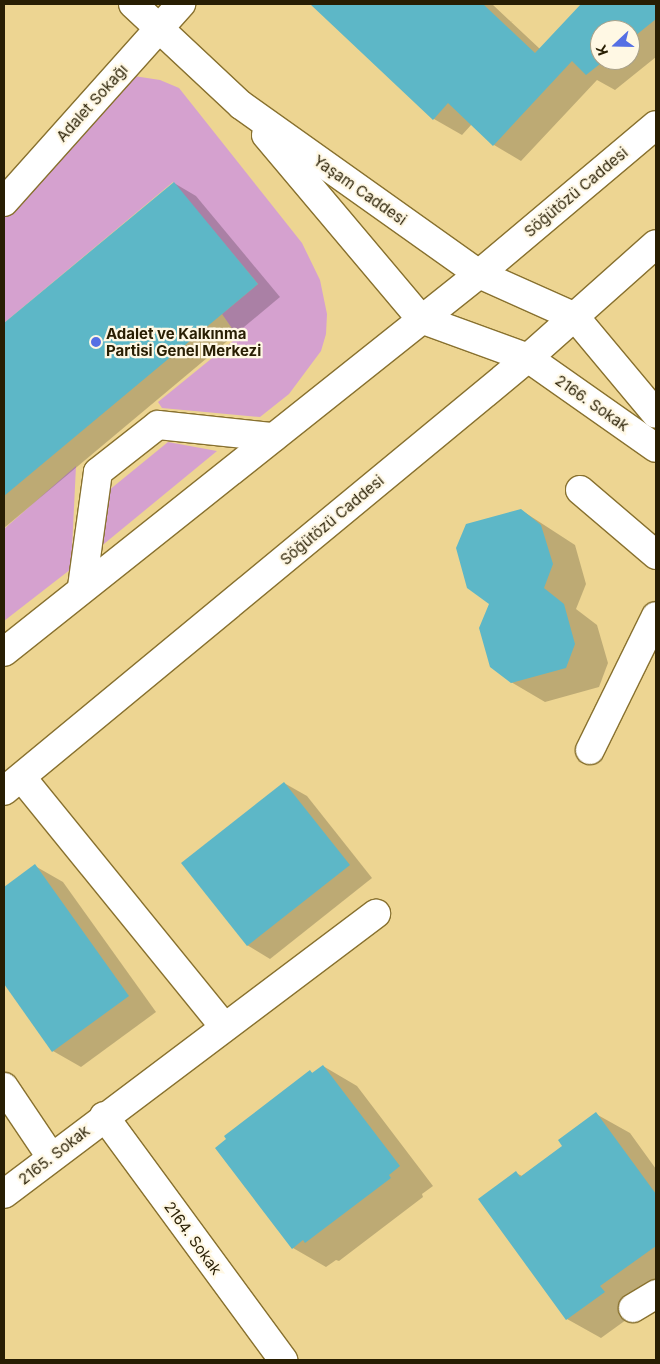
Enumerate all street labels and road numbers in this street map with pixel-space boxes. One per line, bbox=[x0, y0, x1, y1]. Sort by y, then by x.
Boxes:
street label: Adalet Sokağı bbox=[53, 61, 131, 145]
street label: Söğütözü Caddesi bbox=[521, 143, 631, 241]
street label: Yaşam Caddesi bbox=[310, 151, 410, 229]
street label: 2166. Sokak bbox=[552, 371, 632, 435]
street label: Söğütözü Caddesi bbox=[277, 471, 387, 569]
street label: 2165. Sokak bbox=[15, 1122, 93, 1188]
street label: 2164. Sokak bbox=[161, 1198, 225, 1278]

